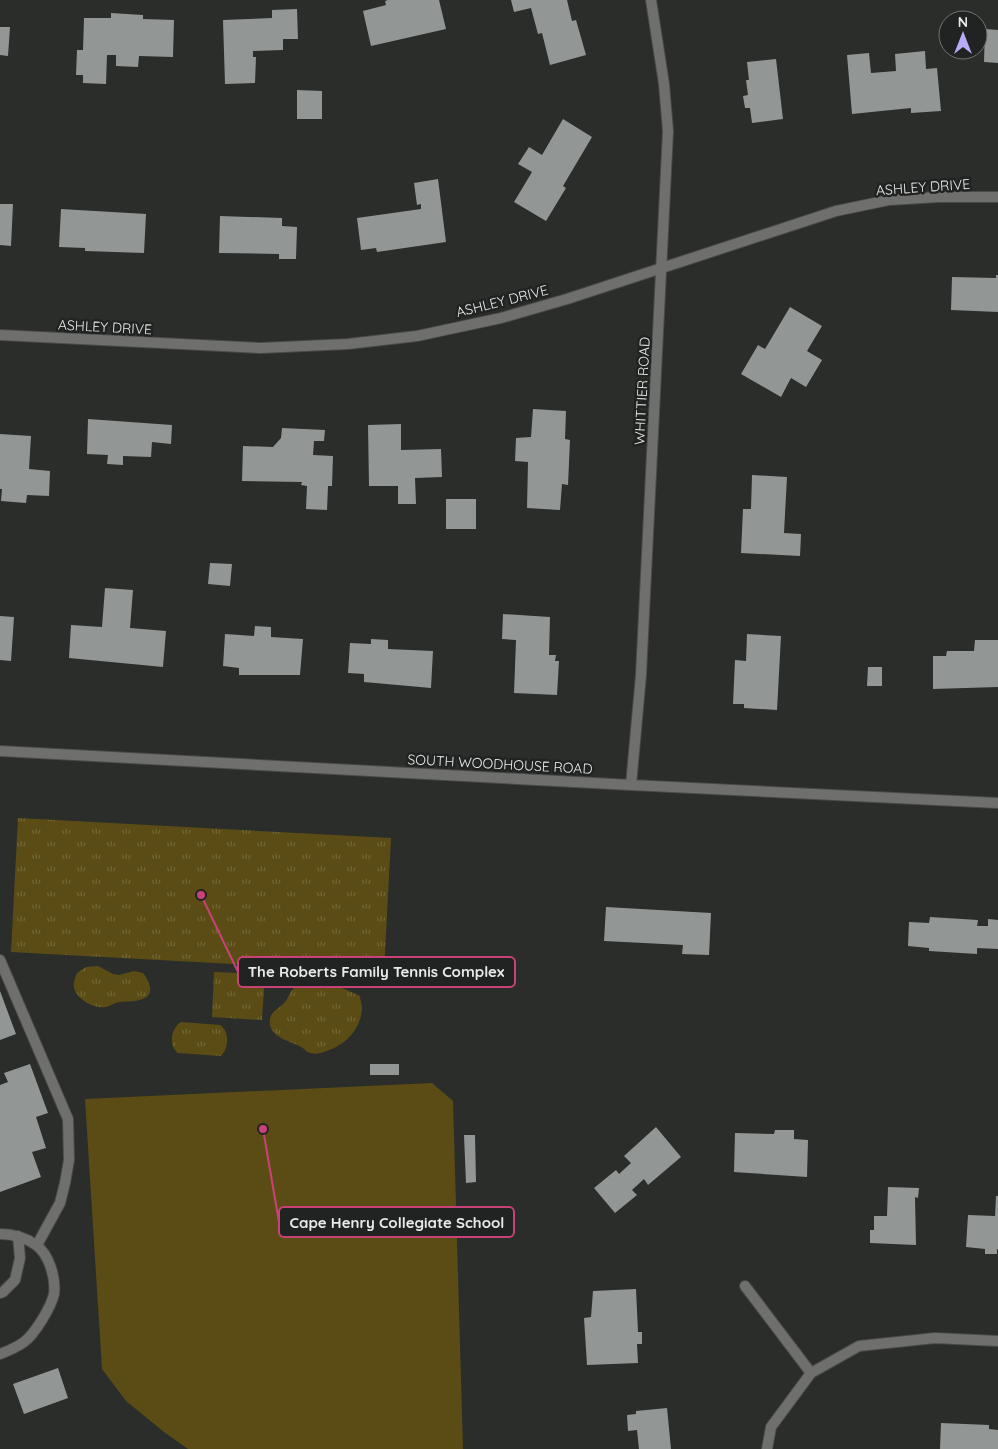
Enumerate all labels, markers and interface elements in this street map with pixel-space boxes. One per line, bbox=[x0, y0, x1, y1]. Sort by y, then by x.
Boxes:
north arrow bbox=[938, 10, 988, 60]
text: N bbox=[958, 13, 968, 31]
street label: ASHLEY DRIVE bbox=[875, 175, 971, 199]
street label: ASHLEY DRIVE bbox=[454, 281, 550, 321]
street label: ASHLEY DRIVE bbox=[57, 316, 153, 338]
street label: WHITTIER ROAD bbox=[630, 337, 654, 445]
street label: SOUTH WOODHOUSE ROAD bbox=[407, 750, 593, 778]
callout: The Roberts Family Tennis Complex bbox=[238, 957, 515, 987]
text: The Roberts Family Tennis Complex bbox=[248, 962, 505, 981]
callout: Cape Henry Collegiate School bbox=[279, 1207, 514, 1237]
text: Cape Henry Collegiate School bbox=[290, 1213, 504, 1232]

